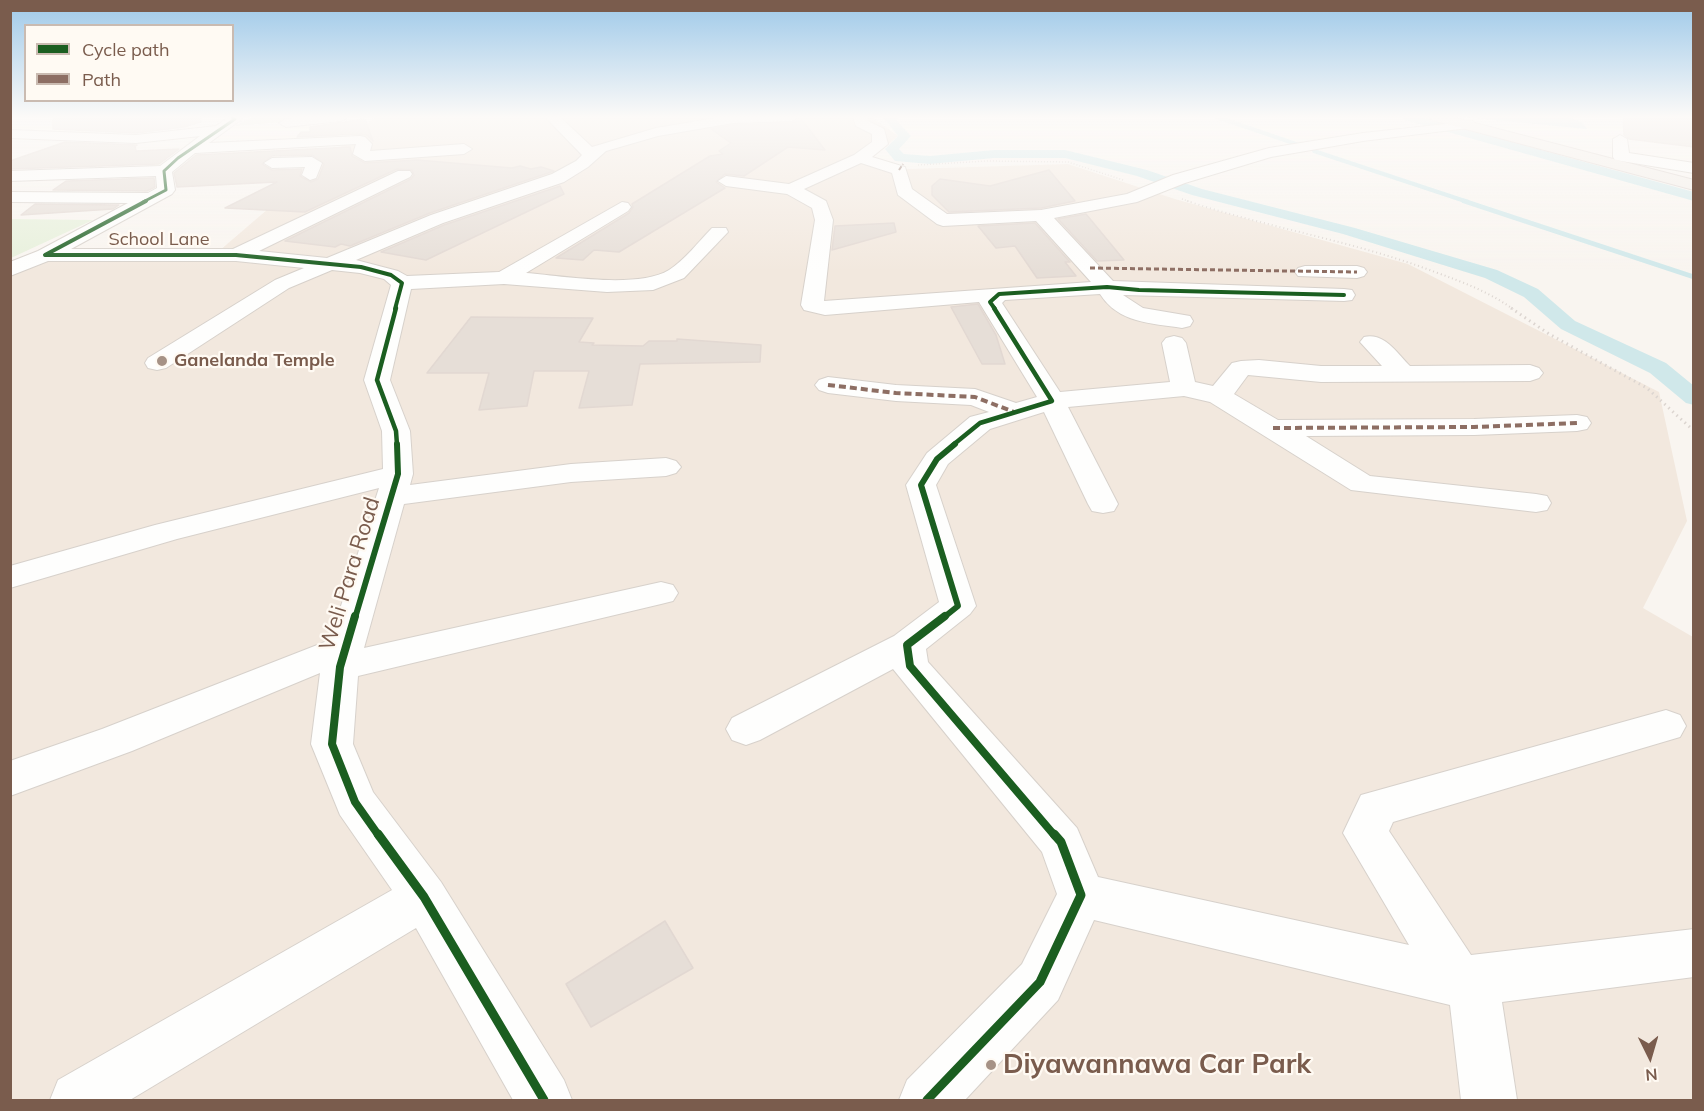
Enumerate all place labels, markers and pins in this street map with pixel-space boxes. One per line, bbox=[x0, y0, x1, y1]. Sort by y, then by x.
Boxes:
place label: Ganelanda Temple bbox=[174, 350, 335, 372]
marker: Ganelanda Temple bbox=[155, 354, 169, 368]
place label: Diyawannawa Car Park bbox=[1003, 1049, 1311, 1081]
marker: Diyawannawa Car Park bbox=[984, 1058, 998, 1072]

